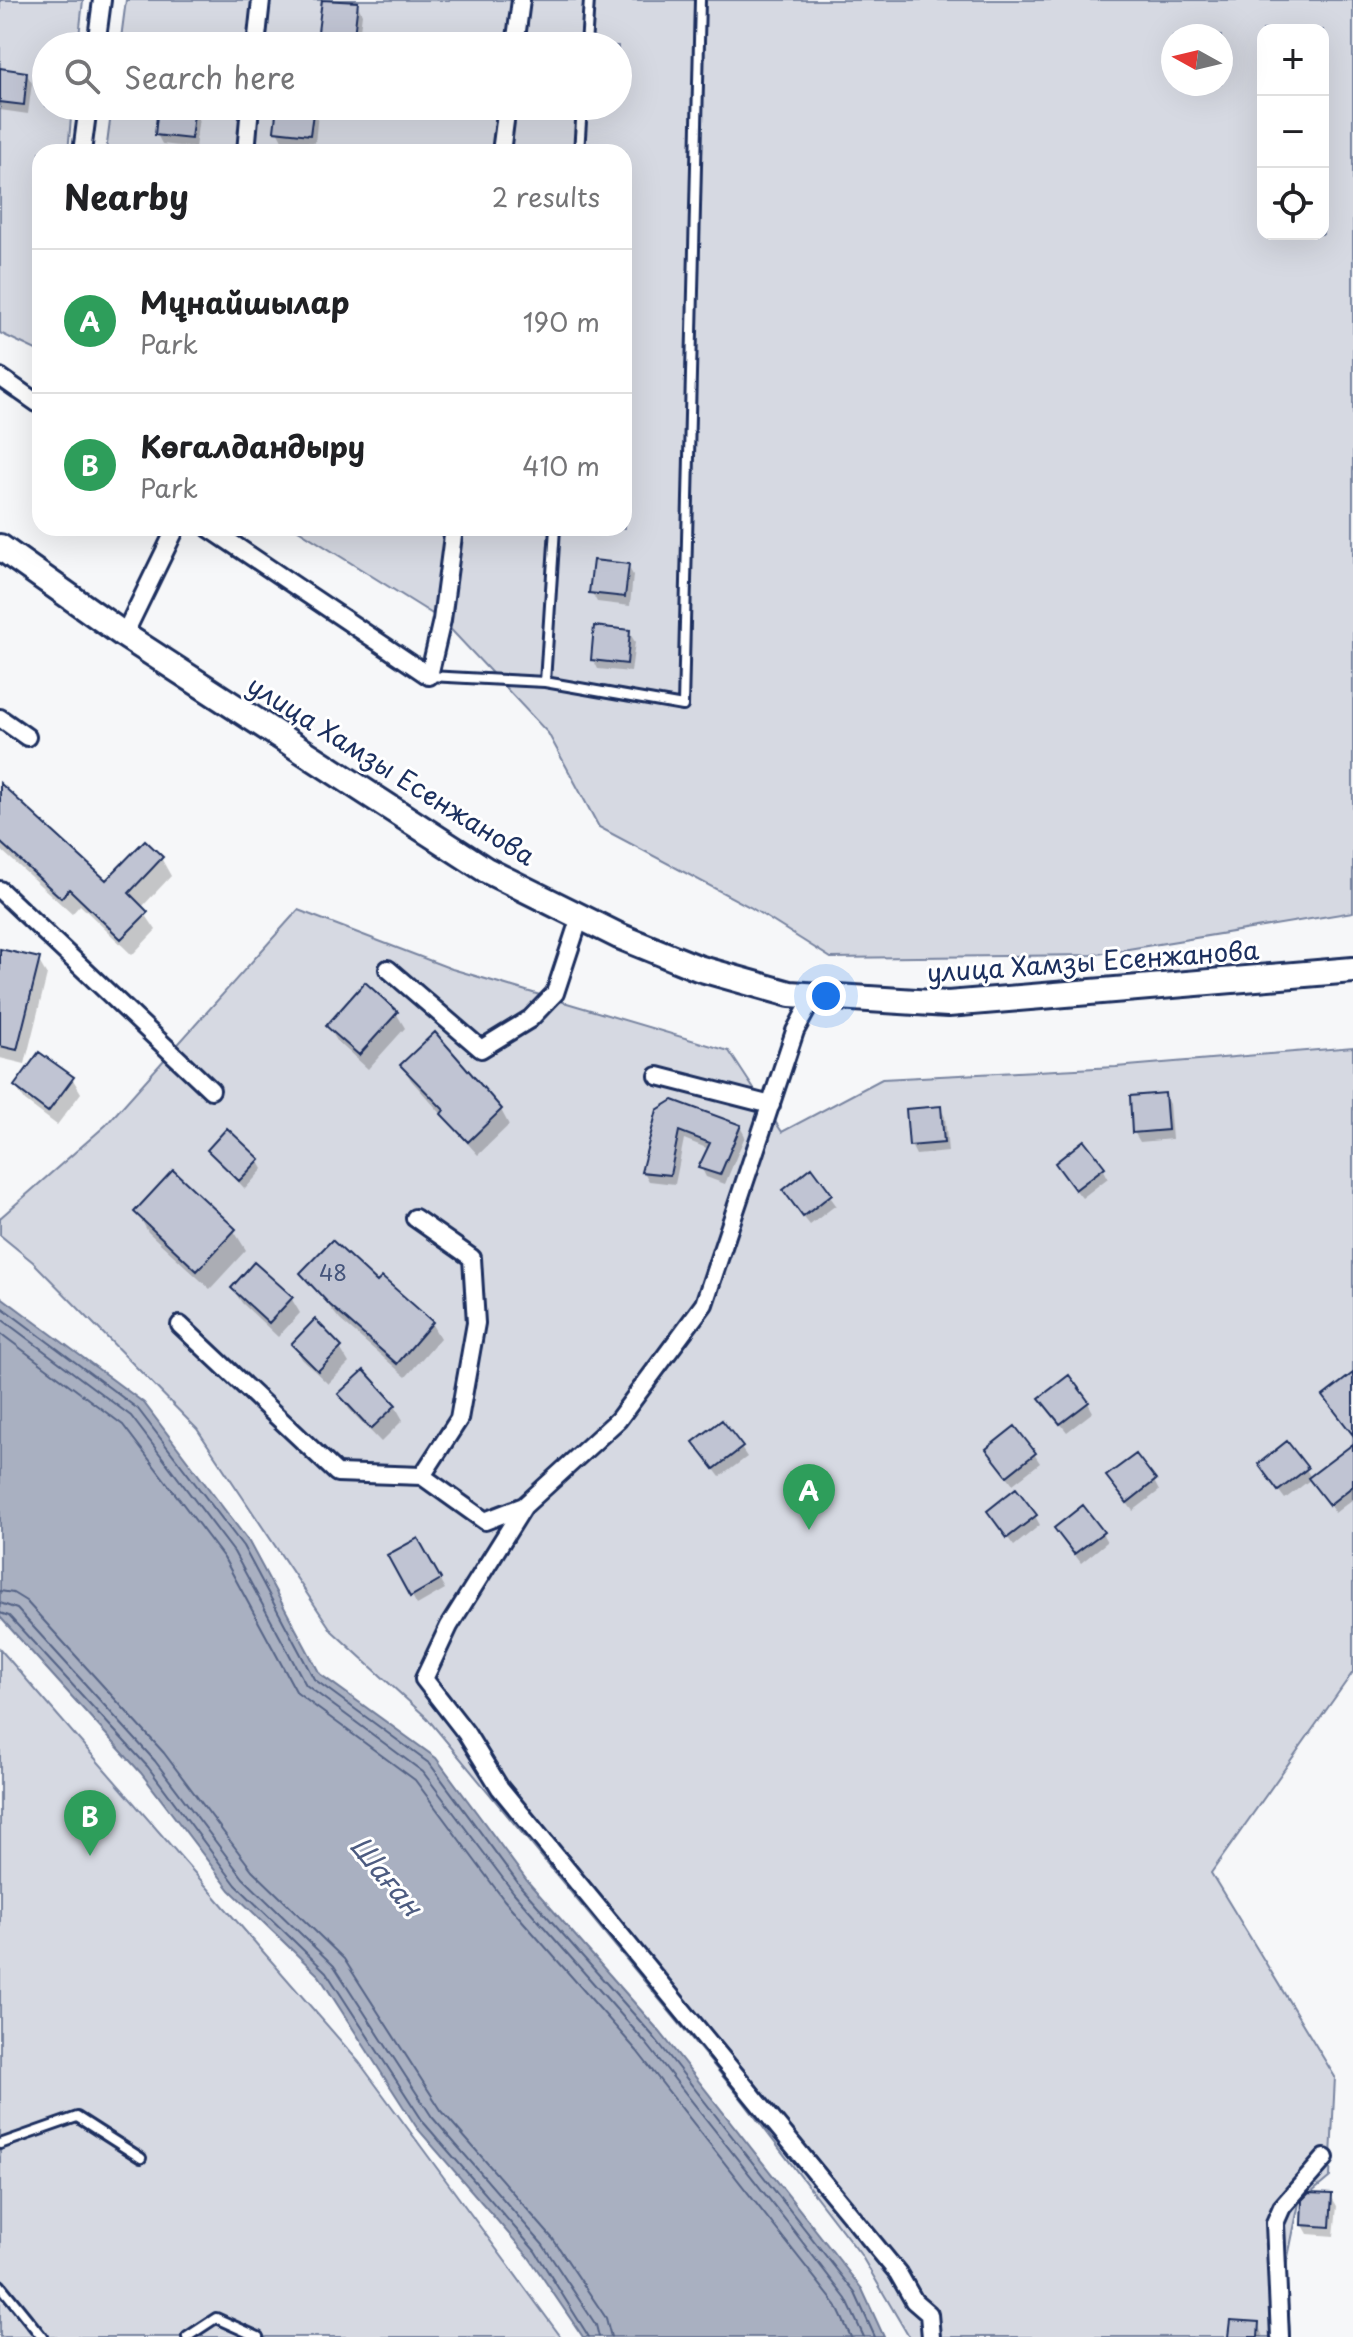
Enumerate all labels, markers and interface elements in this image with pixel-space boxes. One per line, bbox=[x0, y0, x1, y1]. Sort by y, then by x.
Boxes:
north arrow bbox=[1161, 24, 1233, 96]
map controls bbox=[1257, 24, 1329, 240]
button: + bbox=[1257, 24, 1329, 96]
search box bbox=[32, 32, 632, 120]
icon: search bbox=[60, 54, 104, 98]
text: Search here bbox=[124, 54, 296, 99]
button: − bbox=[1257, 96, 1329, 168]
button: locate bbox=[1257, 168, 1329, 240]
text: Nearby bbox=[64, 170, 189, 222]
text: 2 results bbox=[492, 177, 600, 216]
text: Мұнайшылар bbox=[140, 279, 350, 324]
text: A bbox=[80, 302, 100, 341]
text: 190 m bbox=[523, 302, 600, 341]
text: Park bbox=[140, 324, 198, 363]
text: Көгалдандыру bbox=[140, 423, 365, 468]
text: B bbox=[81, 446, 99, 485]
text: 410 m bbox=[522, 446, 600, 485]
text: Park bbox=[140, 468, 198, 507]
street label: улица Хамзы Есенжанова bbox=[240, 665, 544, 875]
street label: улица Хамзы Есенжанова bbox=[925, 929, 1261, 992]
your location bbox=[806, 976, 846, 1016]
house number: 48 bbox=[319, 1255, 347, 1288]
pin: A bbox=[783, 1464, 835, 1530]
pin: B bbox=[64, 1790, 116, 1856]
water label: Шаған bbox=[341, 1825, 435, 1926]

